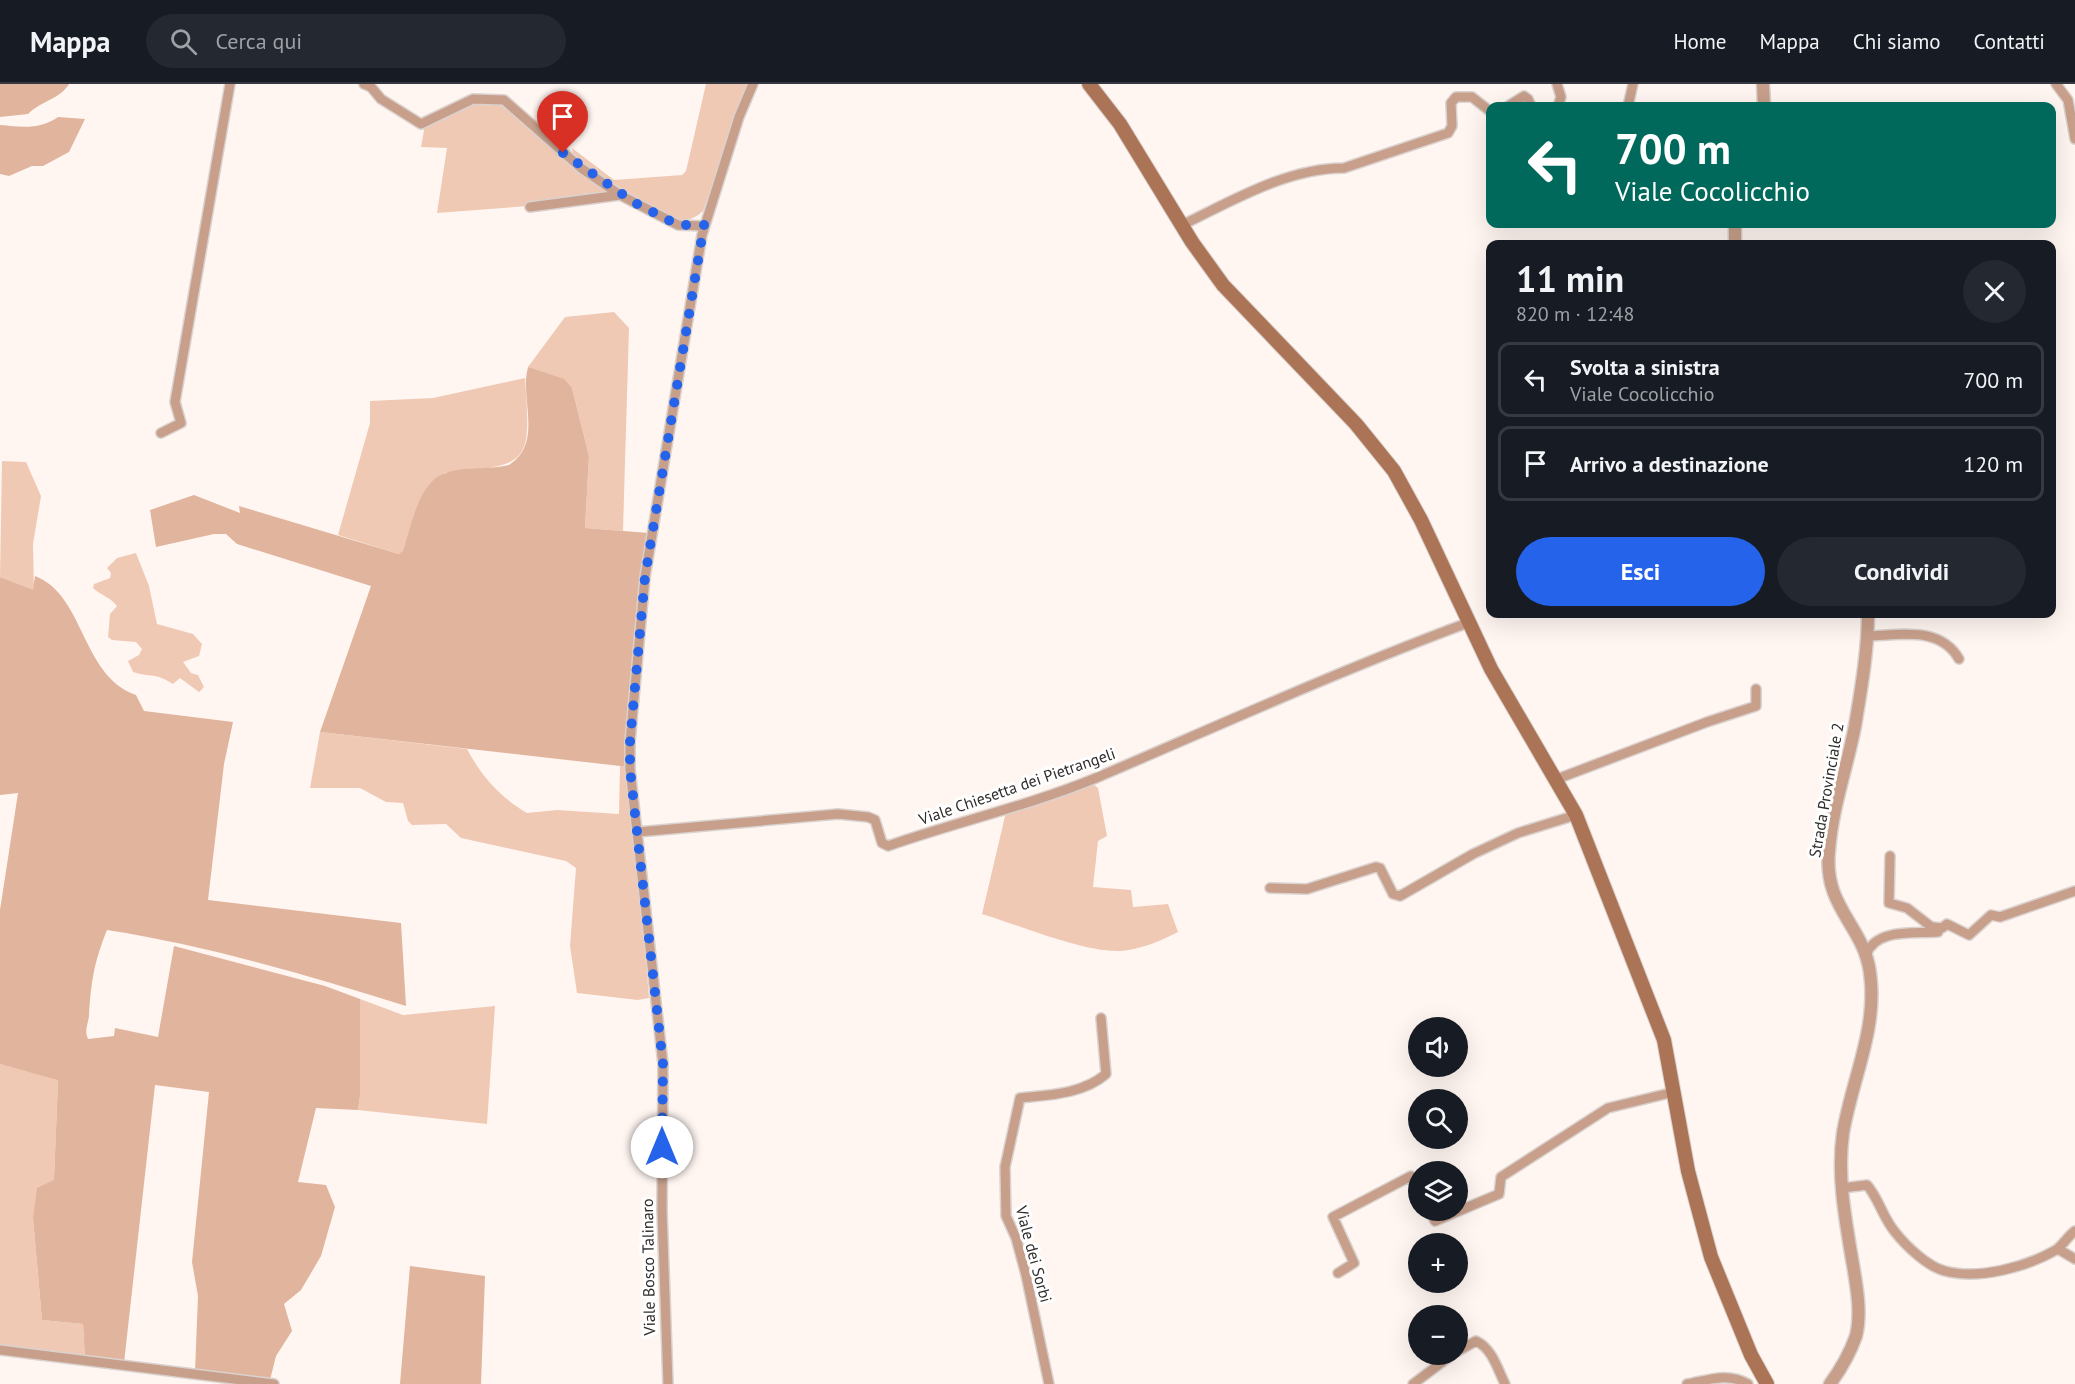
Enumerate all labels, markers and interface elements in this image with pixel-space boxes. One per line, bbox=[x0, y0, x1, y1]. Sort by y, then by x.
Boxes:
search box bbox=[146, 14, 566, 68]
text: Mappa bbox=[30, 23, 110, 60]
icon: search bbox=[167, 25, 200, 58]
text: Cerca qui bbox=[215, 27, 302, 55]
text: Home bbox=[1673, 28, 1727, 55]
text: Mappa bbox=[1760, 28, 1820, 55]
text: Chi siamo bbox=[1853, 28, 1941, 55]
text: Contatti bbox=[1974, 28, 2045, 55]
pin bbox=[537, 91, 588, 153]
icon: arrive bbox=[546, 100, 579, 133]
text: 700 m bbox=[1615, 121, 1731, 176]
icon: left bbox=[1516, 126, 1594, 204]
text: Viale Cocolicchio bbox=[1615, 174, 1810, 208]
text: 11 min bbox=[1516, 255, 1624, 302]
button: close bbox=[1963, 260, 2026, 323]
text: 820 m · 12:48 bbox=[1516, 301, 1634, 327]
text: Svolta a sinistra bbox=[1570, 353, 1720, 381]
icon: left bbox=[1519, 363, 1552, 396]
text: 700 m bbox=[1963, 366, 2023, 394]
text: Viale Cocolicchio bbox=[1570, 381, 1715, 407]
icon: arrive bbox=[1519, 447, 1552, 480]
text: Arrivo a destinazione bbox=[1570, 450, 1769, 478]
text: 120 m bbox=[1963, 450, 2023, 478]
button: Esci bbox=[1516, 537, 1765, 606]
button: Condividi bbox=[1777, 537, 2026, 606]
street label: Strada Provinciale 2 bbox=[1804, 721, 1848, 859]
street label: Viale Chiesetta dei Pietrangeli bbox=[915, 743, 1118, 829]
map controls bbox=[1408, 1017, 1468, 1365]
button: sound bbox=[1408, 1017, 1468, 1077]
button: search bbox=[1408, 1089, 1468, 1149]
position arrow bbox=[630, 1115, 694, 1179]
button: layers bbox=[1408, 1161, 1468, 1221]
street label: Viale Bosco Talinaro bbox=[637, 1198, 659, 1337]
street label: Viale dei Sorbi bbox=[1011, 1203, 1056, 1304]
button: + bbox=[1408, 1233, 1468, 1293]
button: − bbox=[1408, 1305, 1468, 1365]

